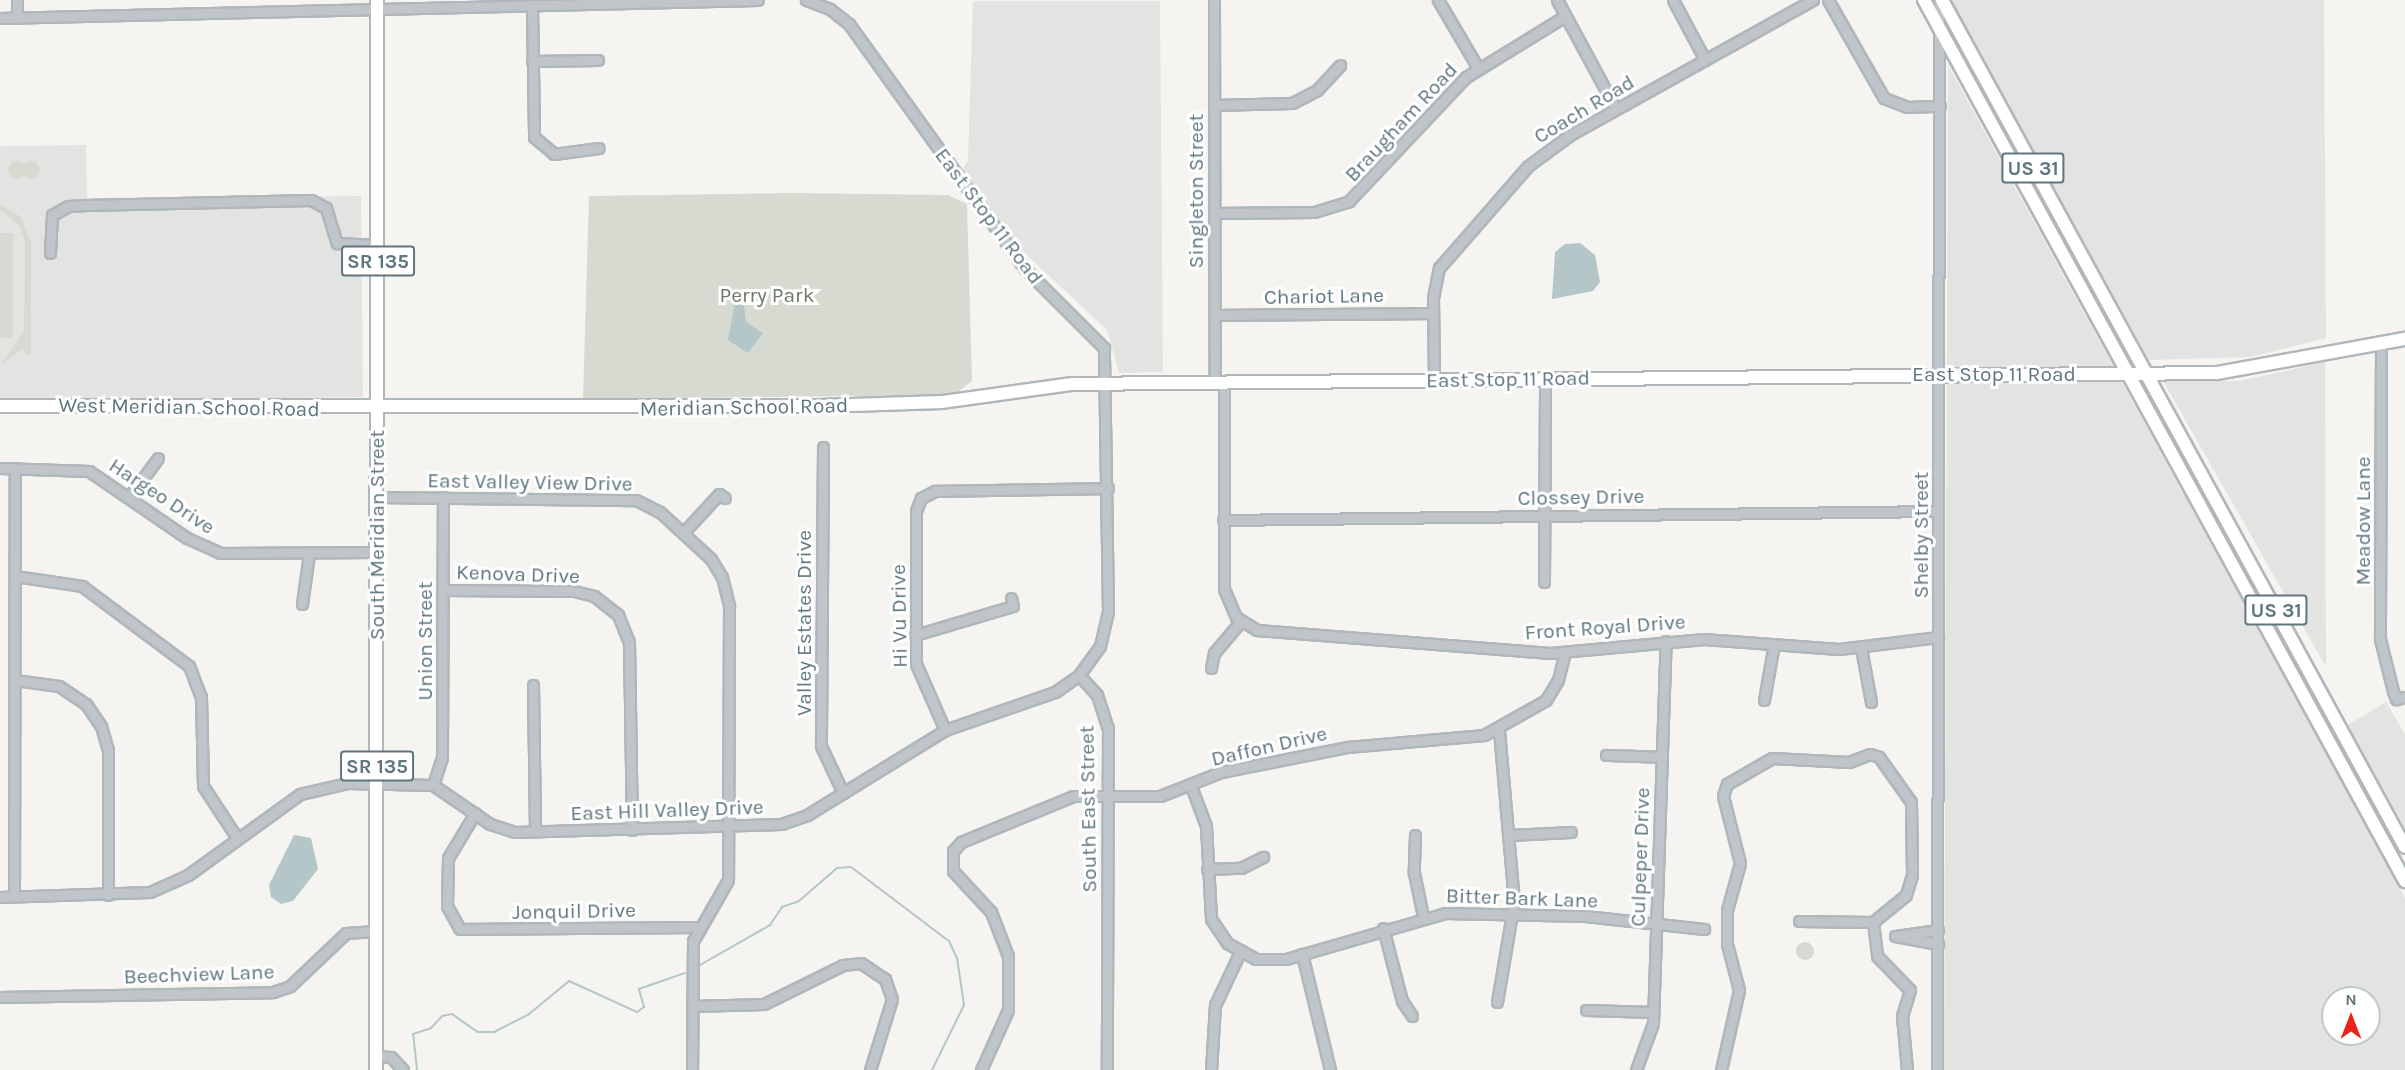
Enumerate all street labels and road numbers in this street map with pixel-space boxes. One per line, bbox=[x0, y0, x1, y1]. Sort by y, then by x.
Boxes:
street label: Braugham Road bbox=[1339, 57, 1463, 187]
street label: Coach Road bbox=[1529, 69, 1639, 149]
street label: Singleton Street bbox=[1183, 114, 1209, 268]
street label: East Stop 11 Road bbox=[930, 143, 1048, 289]
road number: US 31 bbox=[2000, 151, 2066, 185]
road number: SR 135 bbox=[340, 244, 416, 278]
street label: Chariot Lane bbox=[1264, 282, 1384, 310]
street label: East Stop 11 Road bbox=[1912, 361, 2076, 387]
street label: East Stop 11 Road bbox=[1426, 365, 1590, 393]
street label: West Meridian School Road bbox=[58, 392, 320, 422]
street label: Meridian School Road bbox=[639, 393, 849, 421]
street label: South Meridian Street bbox=[364, 430, 390, 640]
street label: Hargeo Drive bbox=[104, 452, 220, 540]
street label: Meadow Lane bbox=[2350, 456, 2376, 586]
street label: East Valley View Drive bbox=[427, 468, 633, 496]
street label: Shelby Street bbox=[1908, 472, 1934, 598]
street label: Clossey Drive bbox=[1517, 483, 1645, 511]
street label: Valley Estates Drive bbox=[791, 530, 817, 716]
street label: Kenova Drive bbox=[456, 559, 580, 589]
street label: Hi Vu Drive bbox=[885, 564, 913, 668]
street label: Union Street bbox=[412, 581, 438, 701]
road number: US 31 bbox=[2243, 593, 2309, 627]
street label: Front Royal Drive bbox=[1524, 609, 1686, 645]
street label: Daffon Drive bbox=[1209, 720, 1329, 772]
street label: South East Street bbox=[1074, 725, 1102, 893]
road number: SR 135 bbox=[340, 749, 415, 783]
street label: Culpeper Drive bbox=[1625, 787, 1655, 927]
street label: East Hill Valley Drive bbox=[570, 794, 764, 826]
street label: Bitter Bark Lane bbox=[1445, 883, 1599, 913]
street label: Jonquil Drive bbox=[512, 897, 636, 925]
street label: Beechview Lane bbox=[123, 959, 275, 989]

